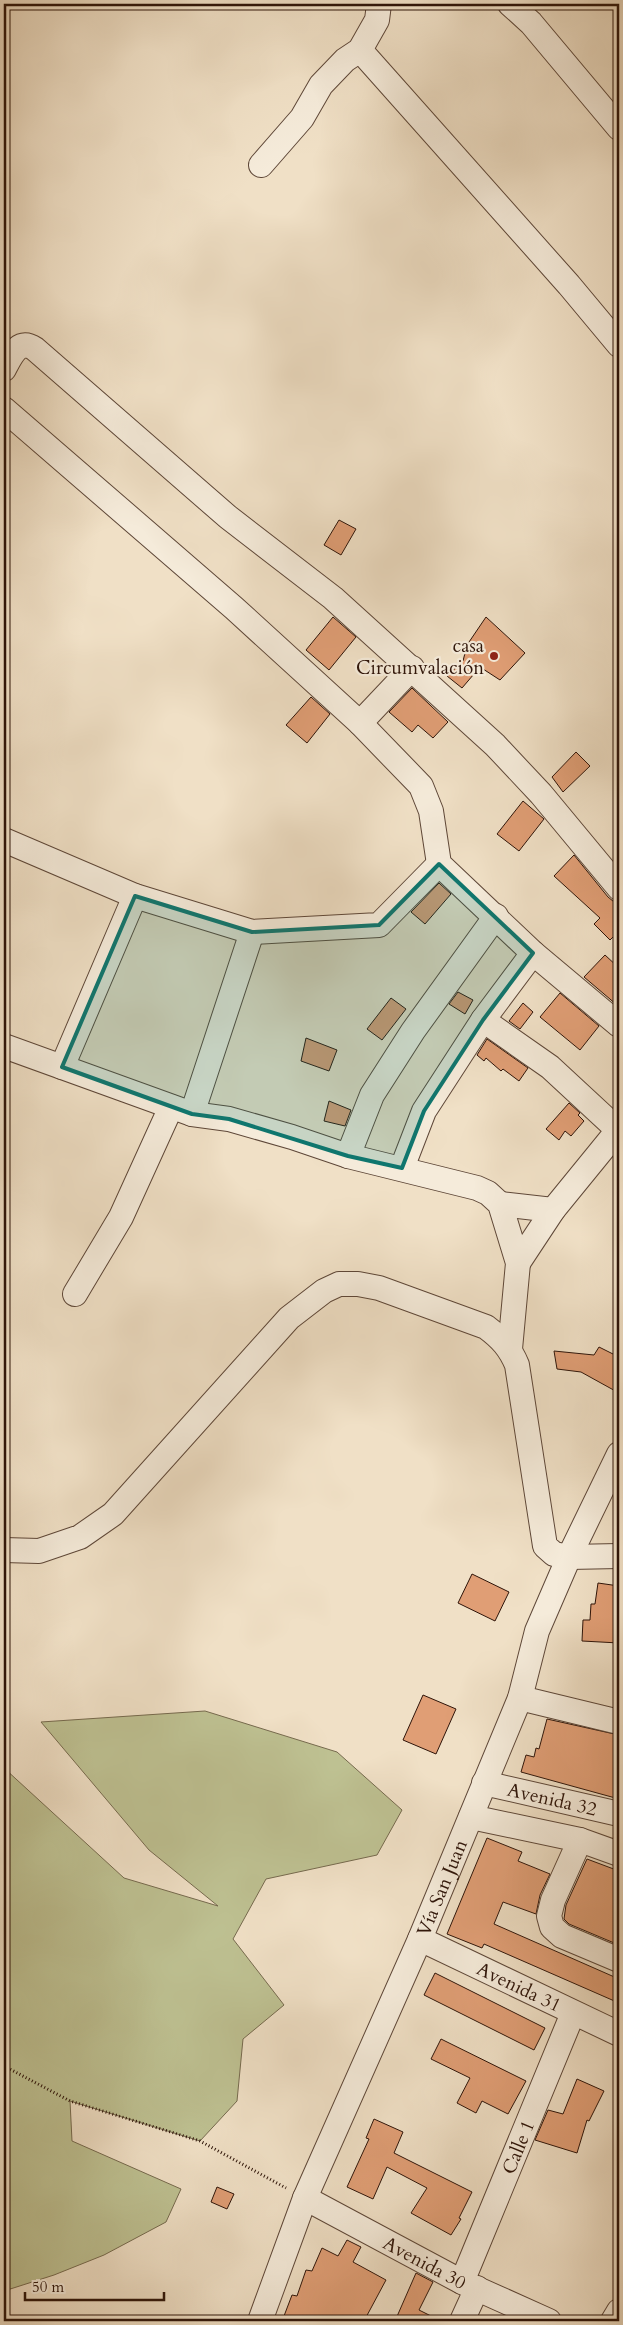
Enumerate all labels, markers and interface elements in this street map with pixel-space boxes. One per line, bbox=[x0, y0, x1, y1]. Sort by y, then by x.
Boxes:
place label: casa Circumvalación bbox=[356, 633, 484, 681]
marker: casa Circumvalación bbox=[488, 650, 500, 662]
street label: Avenida 32 bbox=[505, 1777, 599, 1823]
street label: Vía San Juan bbox=[411, 1836, 474, 1940]
street label: Avenida 31 bbox=[472, 1956, 565, 2019]
street label: Calle 1 bbox=[496, 2117, 541, 2178]
street label: Avenida 30 bbox=[378, 2230, 471, 2296]
scale bar bbox=[25, 2270, 164, 2302]
text: 50 m bbox=[32, 2277, 64, 2297]

